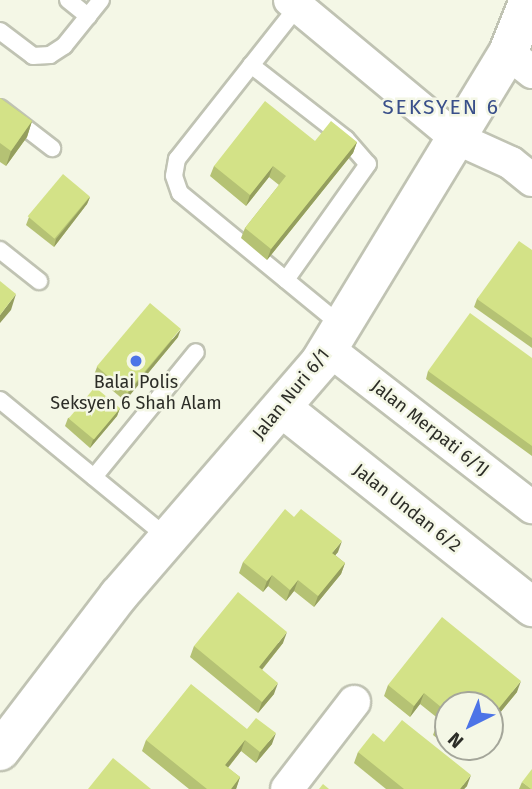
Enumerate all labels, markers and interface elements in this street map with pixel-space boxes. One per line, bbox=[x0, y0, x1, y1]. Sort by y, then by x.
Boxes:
district label: SEKSYEN 6 bbox=[383, 94, 499, 120]
street label: Jalan Nuri 6/1 bbox=[248, 344, 334, 444]
marker: Balai Polis Seksyen 6 Shah Alam bbox=[128, 353, 144, 369]
place label: Balai Polis Seksyen 6 Shah Alam bbox=[50, 372, 222, 414]
street label: Jalan Merpati 6/1J bbox=[367, 375, 493, 481]
street label: Jalan Undan 6/2 bbox=[349, 459, 465, 557]
north arrow bbox=[434, 691, 504, 761]
text: N bbox=[443, 728, 468, 753]

